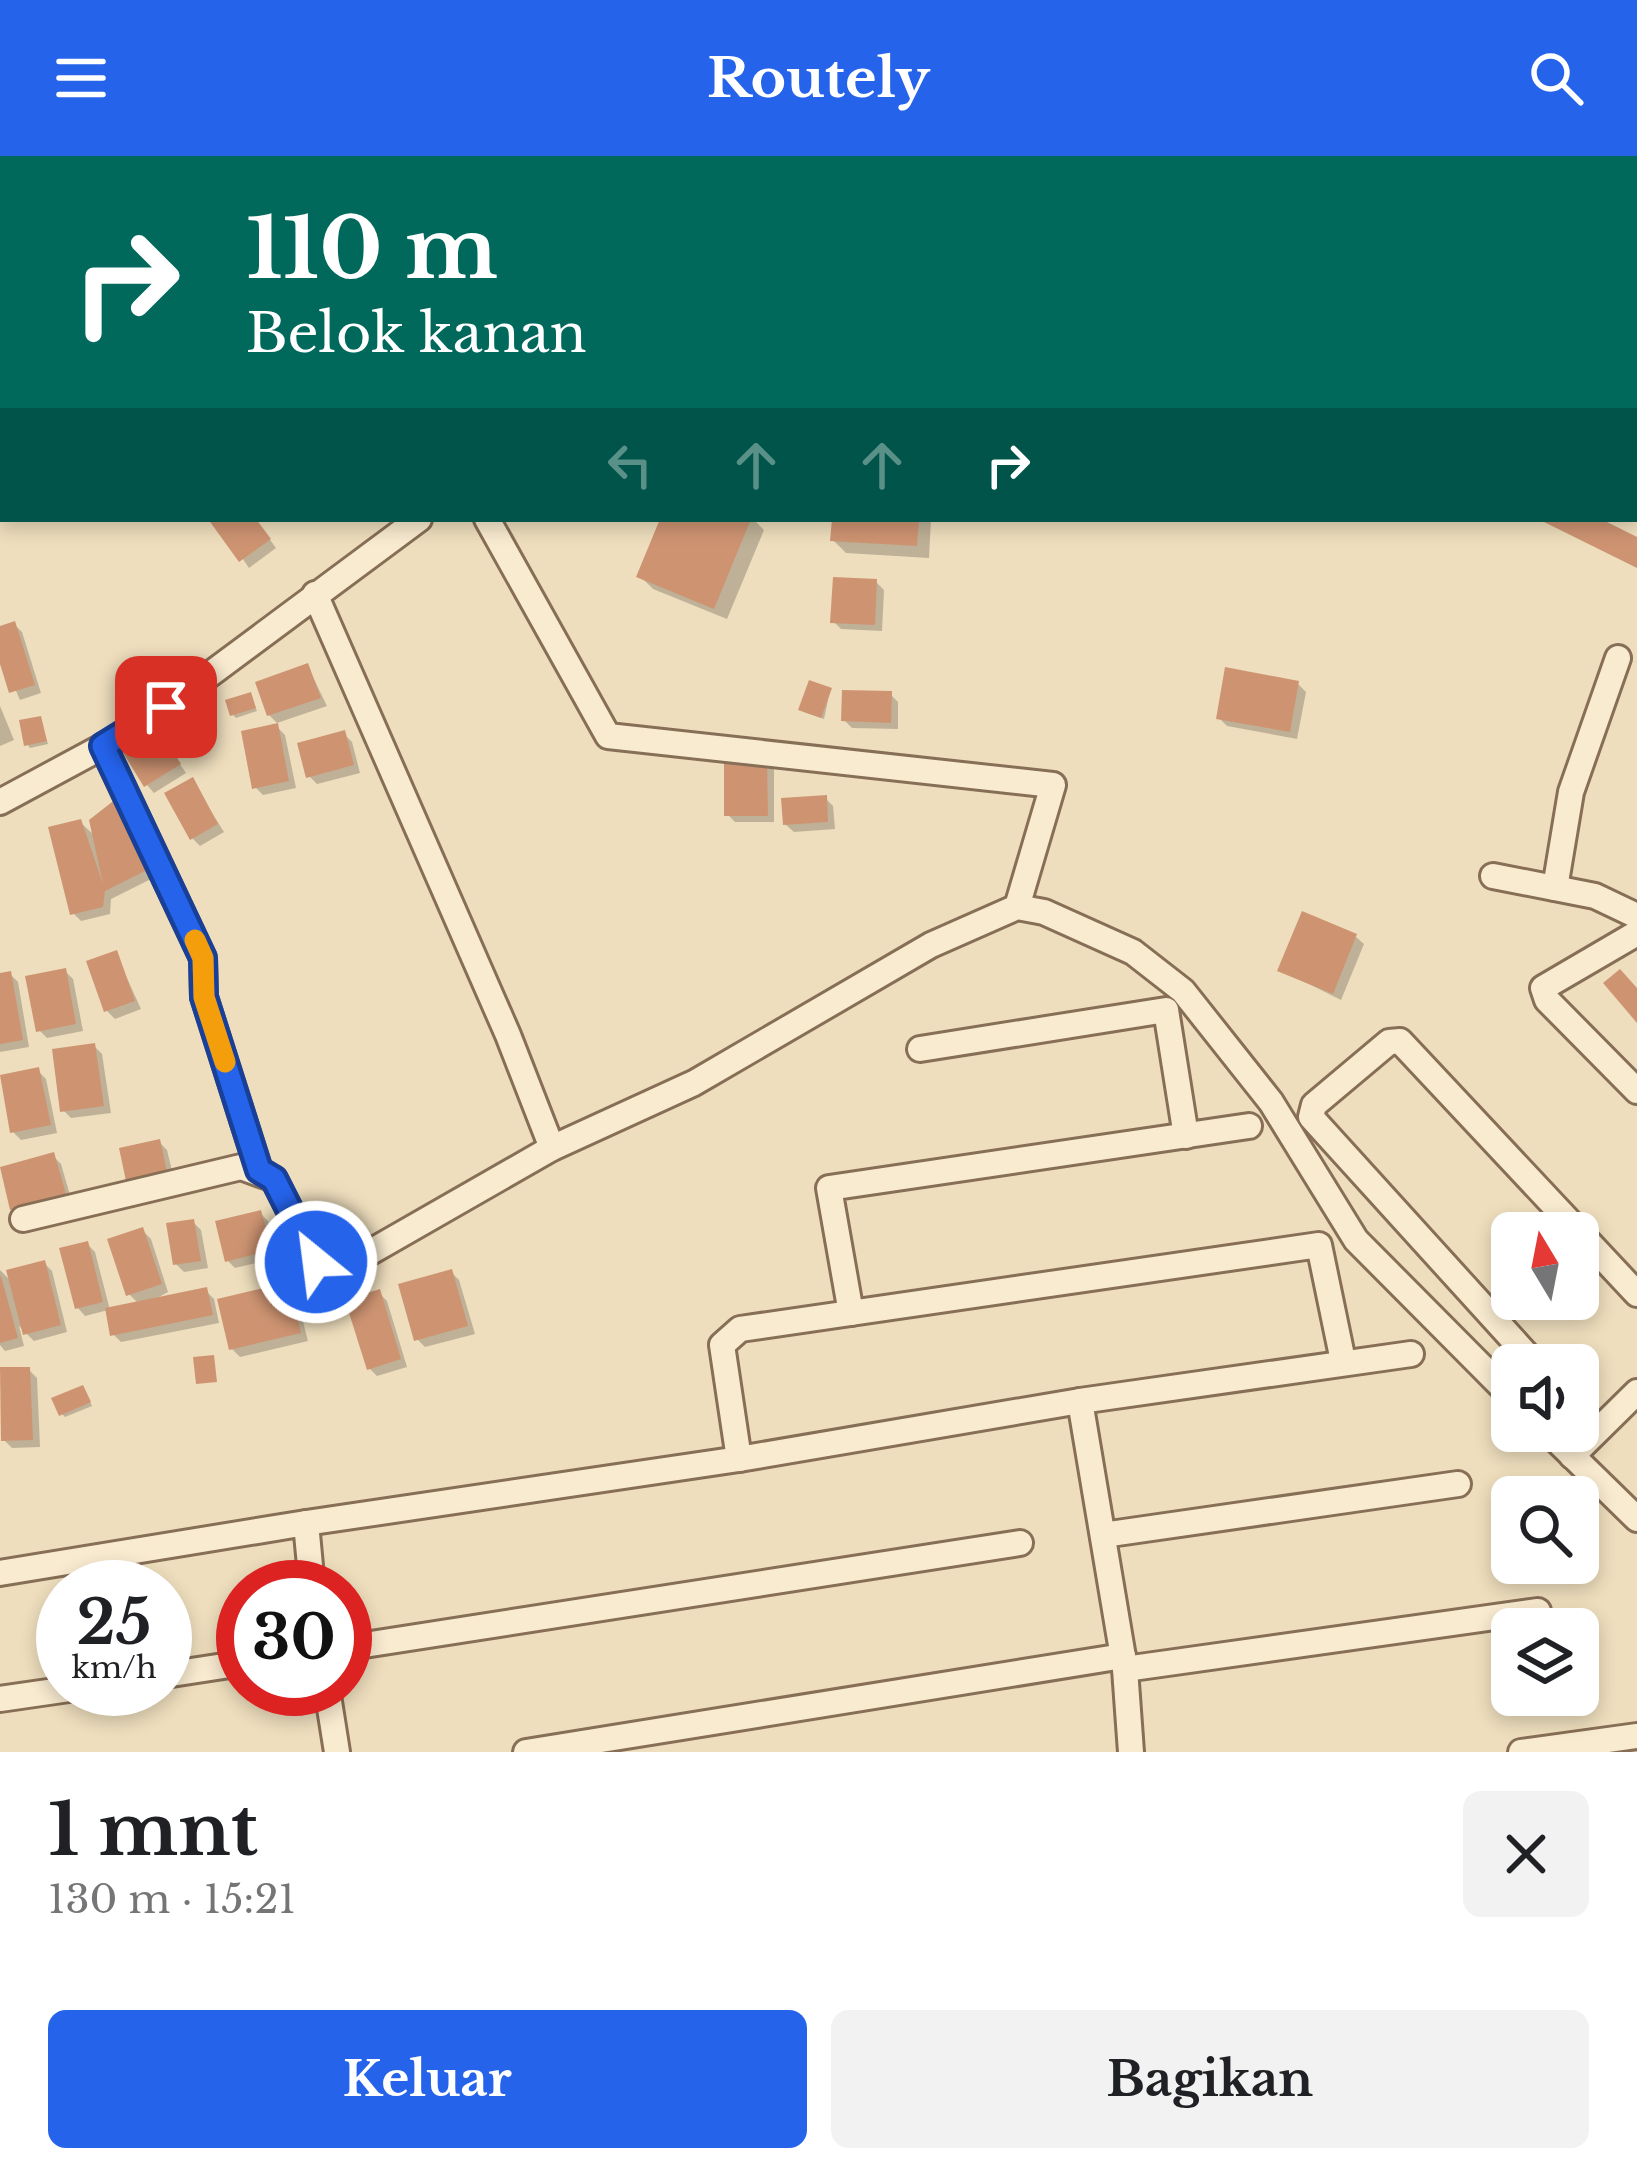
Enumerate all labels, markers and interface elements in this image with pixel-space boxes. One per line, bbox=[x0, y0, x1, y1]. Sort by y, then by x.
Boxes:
icon: menu bbox=[48, 45, 114, 111]
text: Routely bbox=[707, 45, 930, 112]
icon: search bbox=[1523, 45, 1589, 111]
text: 110 m bbox=[246, 197, 498, 301]
icon: right bbox=[48, 204, 204, 360]
text: Belok kanan bbox=[246, 300, 587, 367]
icon: left bbox=[597, 432, 663, 498]
icon: ahead bbox=[723, 432, 789, 498]
icon: ahead bbox=[849, 432, 915, 498]
icon: right bbox=[975, 432, 1041, 498]
pin bbox=[115, 656, 217, 758]
icon: arrive bbox=[133, 674, 199, 740]
position arrow bbox=[253, 1199, 379, 1325]
north arrow bbox=[1491, 1212, 1599, 1320]
map controls bbox=[1491, 1212, 1599, 1716]
button: sound bbox=[1491, 1344, 1599, 1452]
button: search bbox=[1491, 1476, 1599, 1584]
speed limit sign: 30 bbox=[216, 1560, 372, 1716]
text: 25 bbox=[77, 1586, 151, 1660]
button: layers bbox=[1491, 1608, 1599, 1716]
text: km/h bbox=[71, 1649, 157, 1686]
text: 1 mnt bbox=[48, 1785, 258, 1874]
button: close bbox=[1463, 1791, 1589, 1917]
text: 130 m · 15:21 bbox=[48, 1875, 296, 1924]
button: Keluar bbox=[48, 2010, 807, 2148]
button: Bagikan bbox=[831, 2010, 1589, 2148]

